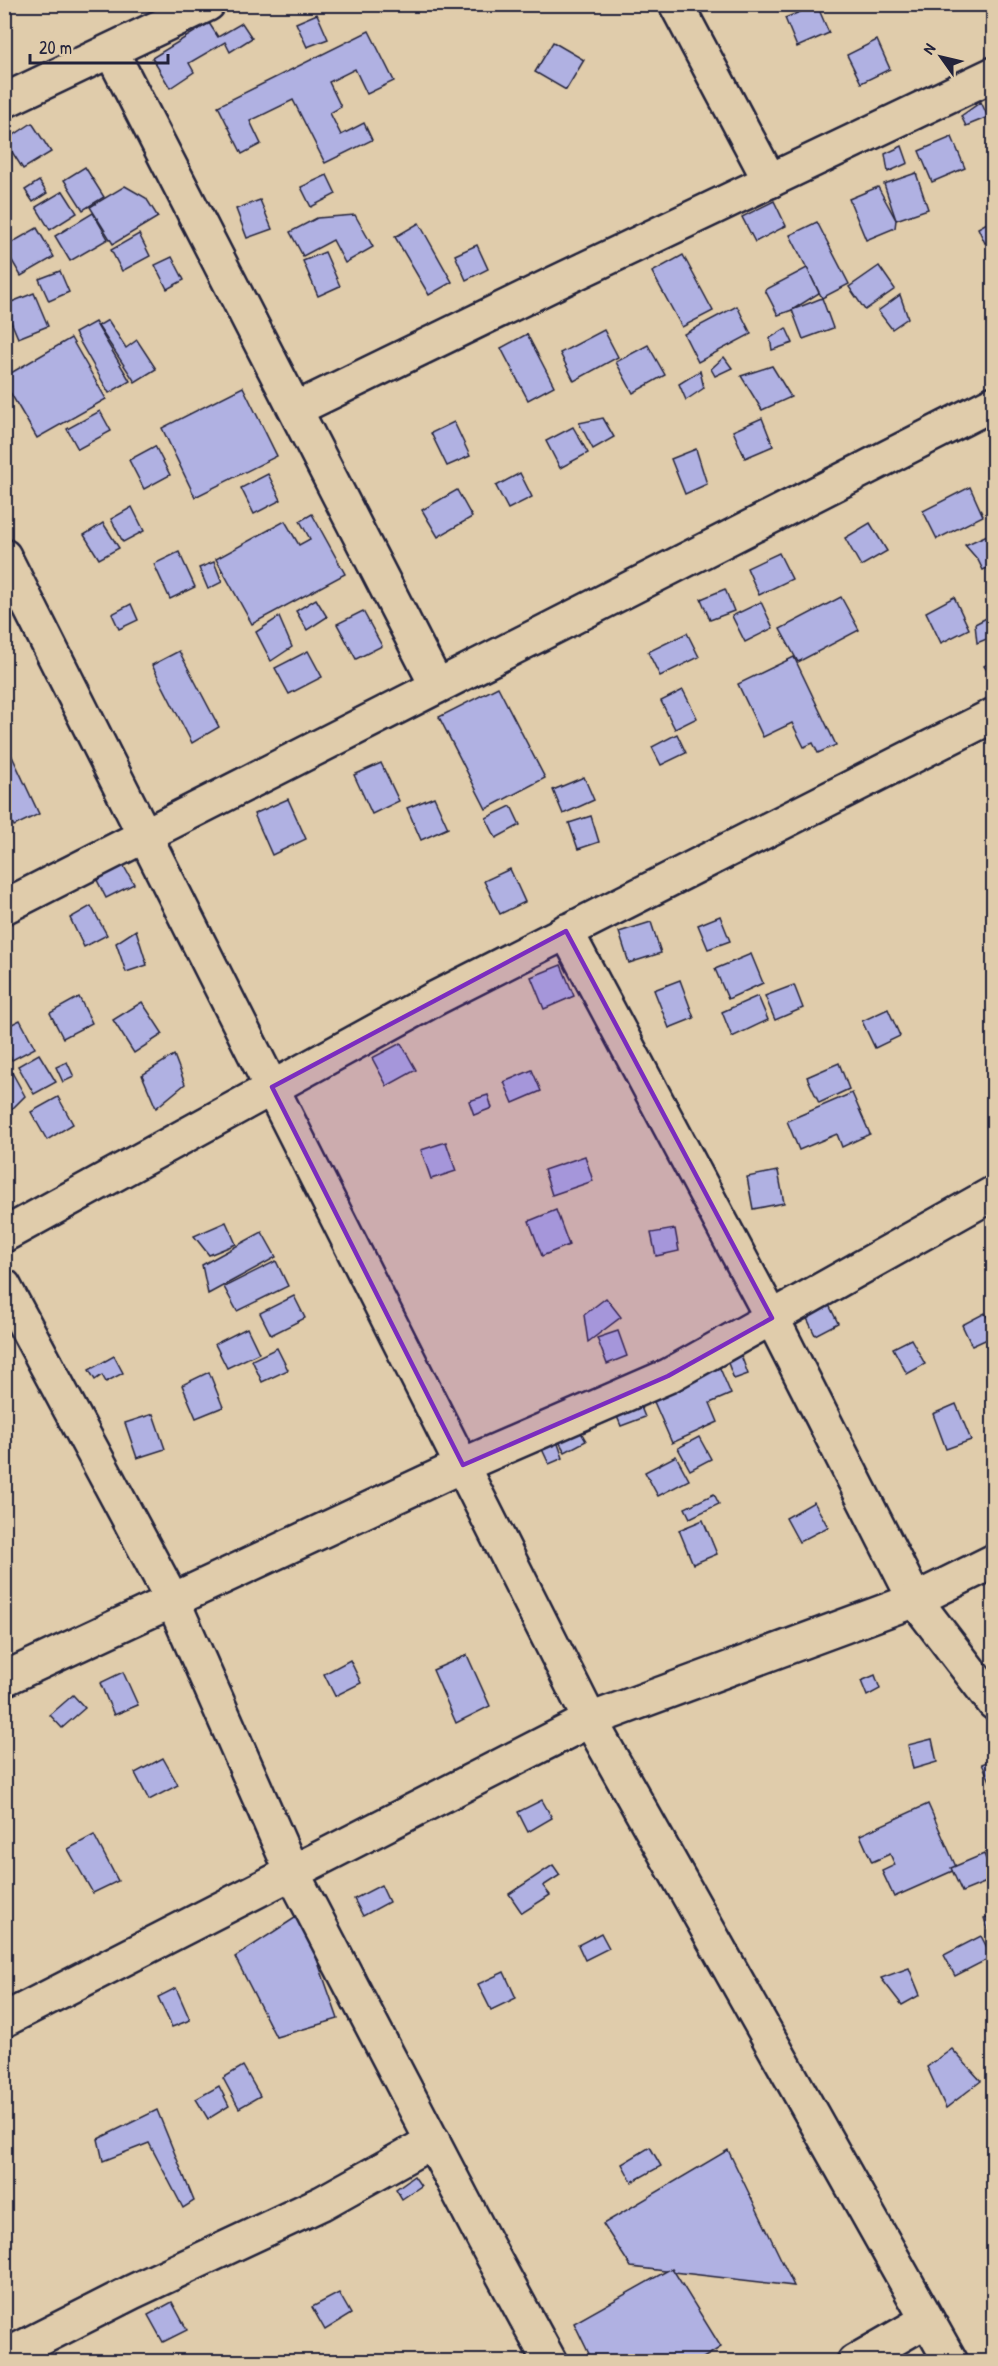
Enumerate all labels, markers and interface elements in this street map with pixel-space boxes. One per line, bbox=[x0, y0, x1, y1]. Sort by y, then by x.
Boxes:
scale bar bbox=[30, 27, 168, 65]
north arrow bbox=[911, 27, 971, 87]
text: 20 m bbox=[39, 35, 72, 60]
text: N bbox=[917, 39, 940, 58]

